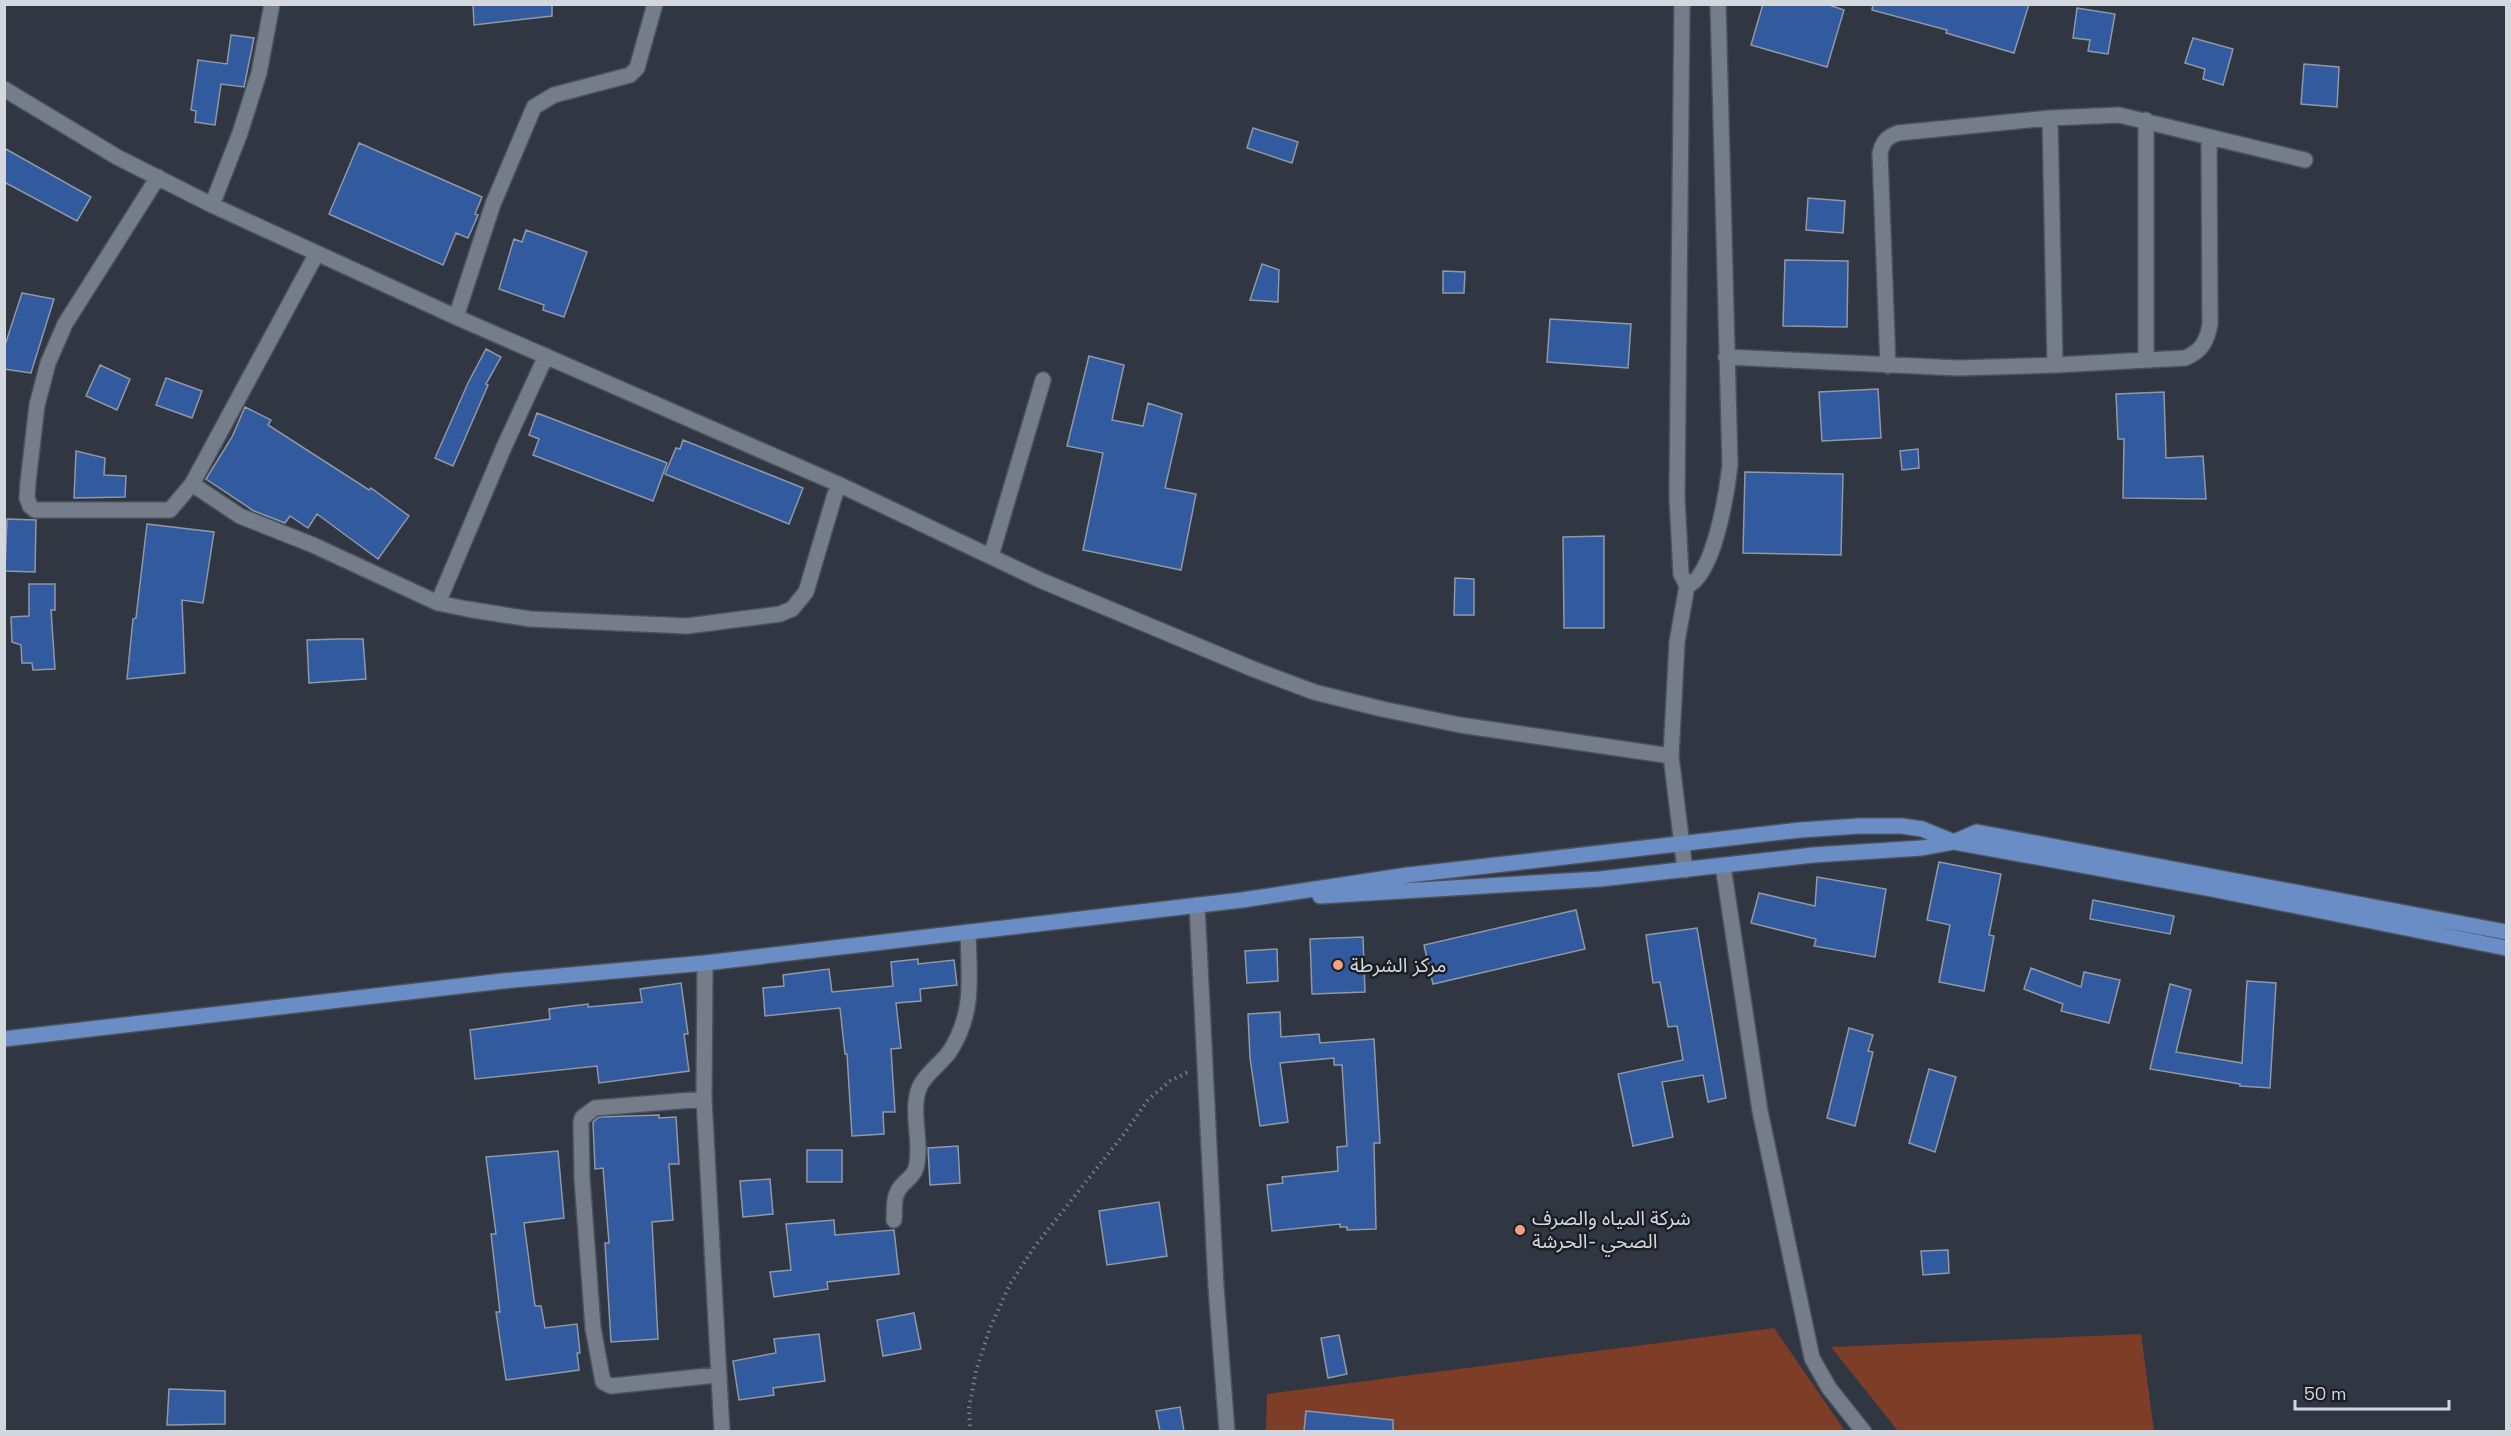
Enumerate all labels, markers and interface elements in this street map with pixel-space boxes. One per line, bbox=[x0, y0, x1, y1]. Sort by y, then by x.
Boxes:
place label: مركز الشرطة bbox=[1350, 952, 1446, 978]
marker: مركز الشرطة bbox=[1331, 958, 1345, 972]
place label: شركة المياه والصرف الصحي -الحرشة bbox=[1532, 1205, 1691, 1257]
marker: شركة المياه والصرف الصحي -الحرشة bbox=[1513, 1223, 1527, 1237]
scale bar bbox=[2295, 1373, 2450, 1411]
text: 50 m bbox=[2304, 1382, 2346, 1405]

